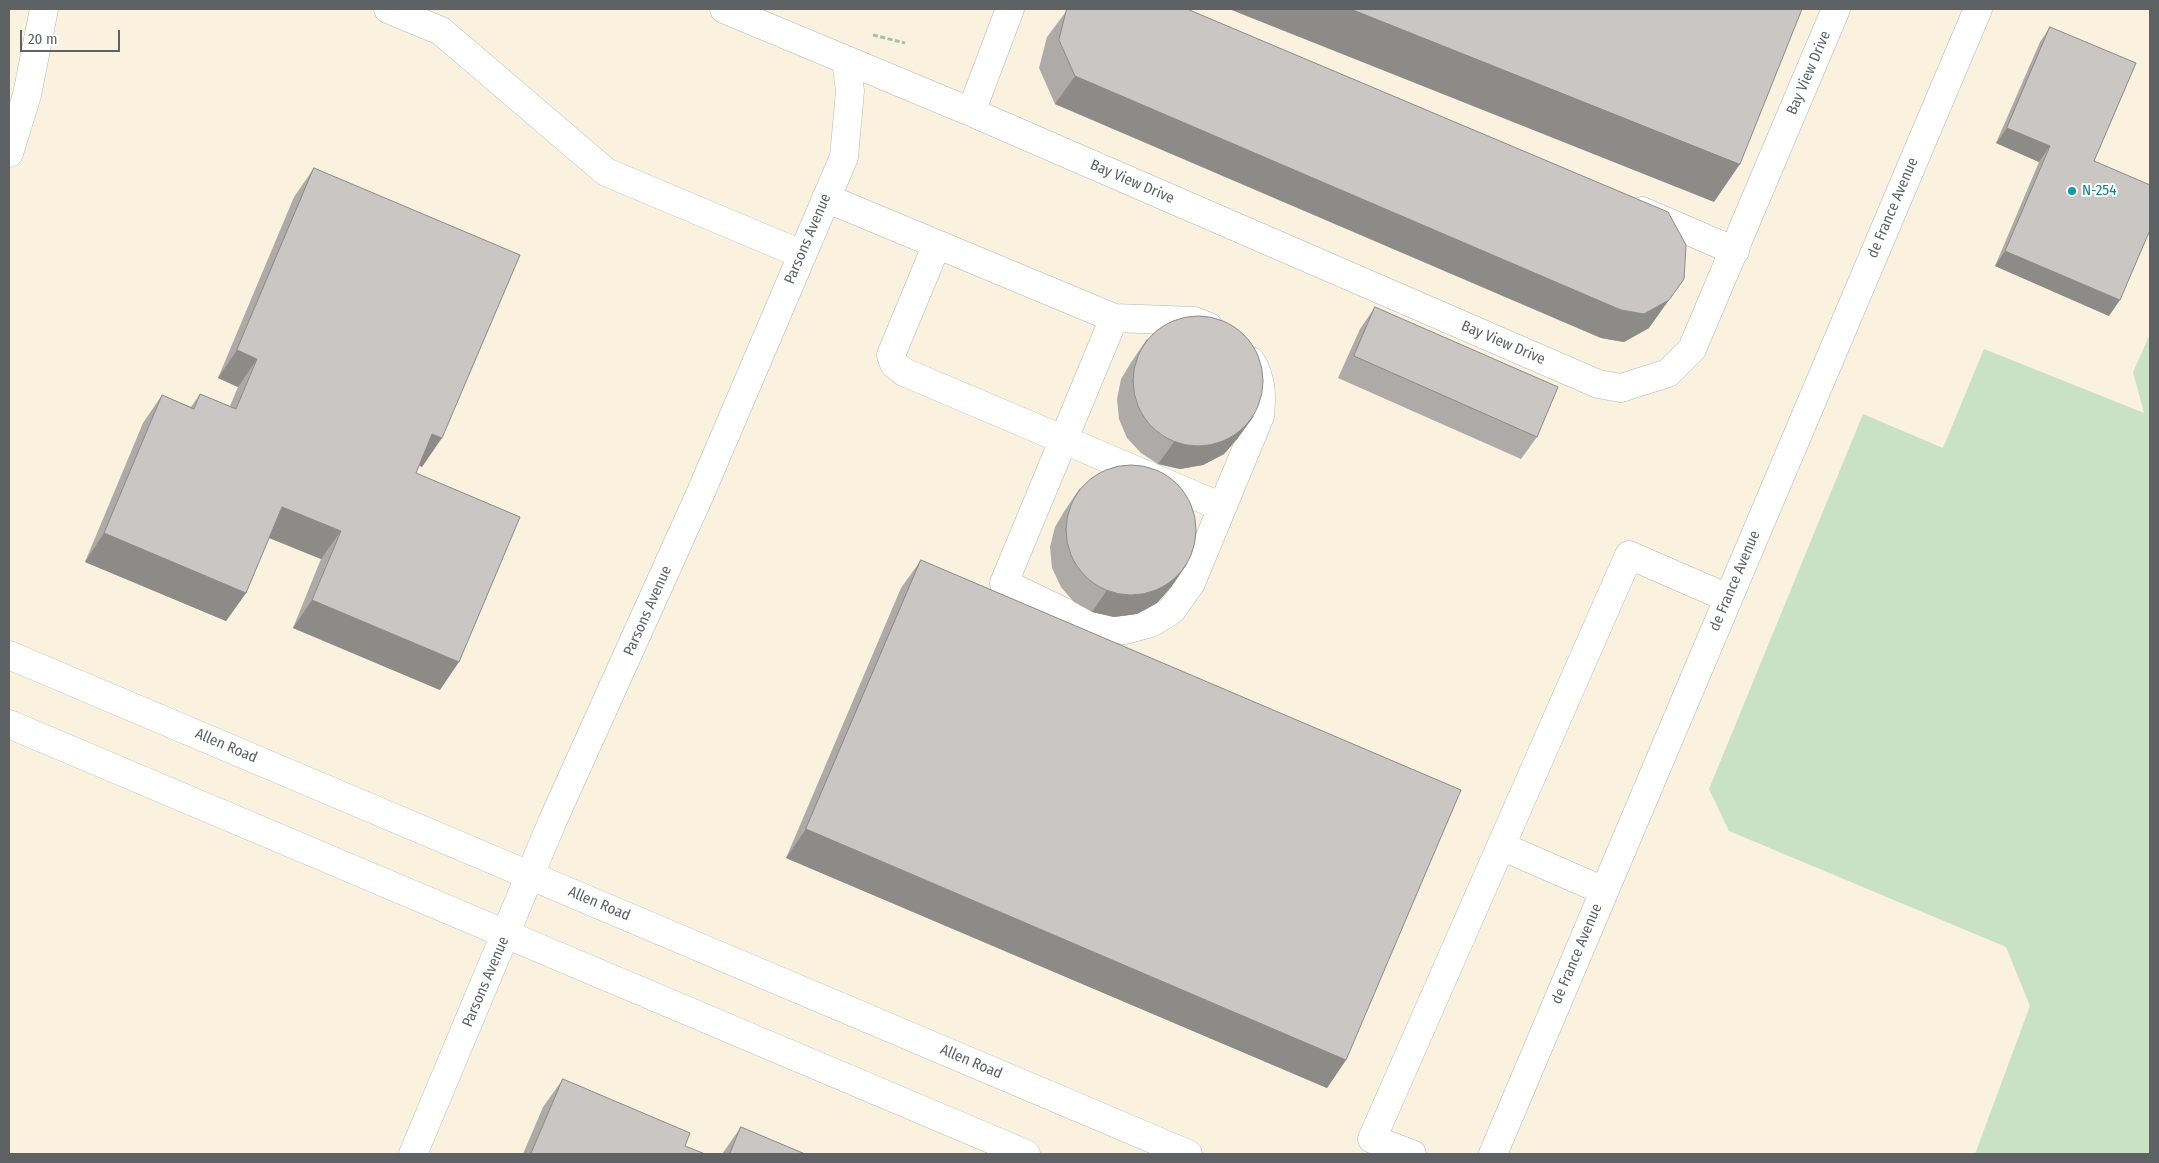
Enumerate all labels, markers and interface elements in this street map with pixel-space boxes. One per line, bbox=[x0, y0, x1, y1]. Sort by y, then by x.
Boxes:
scale bar bbox=[22, 20, 122, 52]
street label: Bay View Drive bbox=[1783, 28, 1835, 118]
text: 20 m bbox=[28, 30, 58, 48]
street label: de France Avenue bbox=[1864, 155, 1922, 261]
street label: Bay View Drive bbox=[1087, 156, 1177, 208]
place label: N-254 bbox=[2082, 182, 2116, 200]
marker: N-254 bbox=[2066, 185, 2078, 197]
street label: Parsons Avenue bbox=[781, 191, 835, 287]
street label: Bay View Drive bbox=[1458, 317, 1548, 369]
street label: de France Avenue bbox=[1706, 528, 1764, 634]
street label: Parsons Avenue bbox=[620, 563, 676, 659]
street label: Allen Road bbox=[192, 725, 260, 767]
street label: Allen Road bbox=[565, 883, 633, 925]
street label: de France Avenue bbox=[1548, 901, 1606, 1007]
street label: Parsons Avenue bbox=[459, 934, 513, 1030]
street label: Allen Road bbox=[937, 1041, 1005, 1083]

